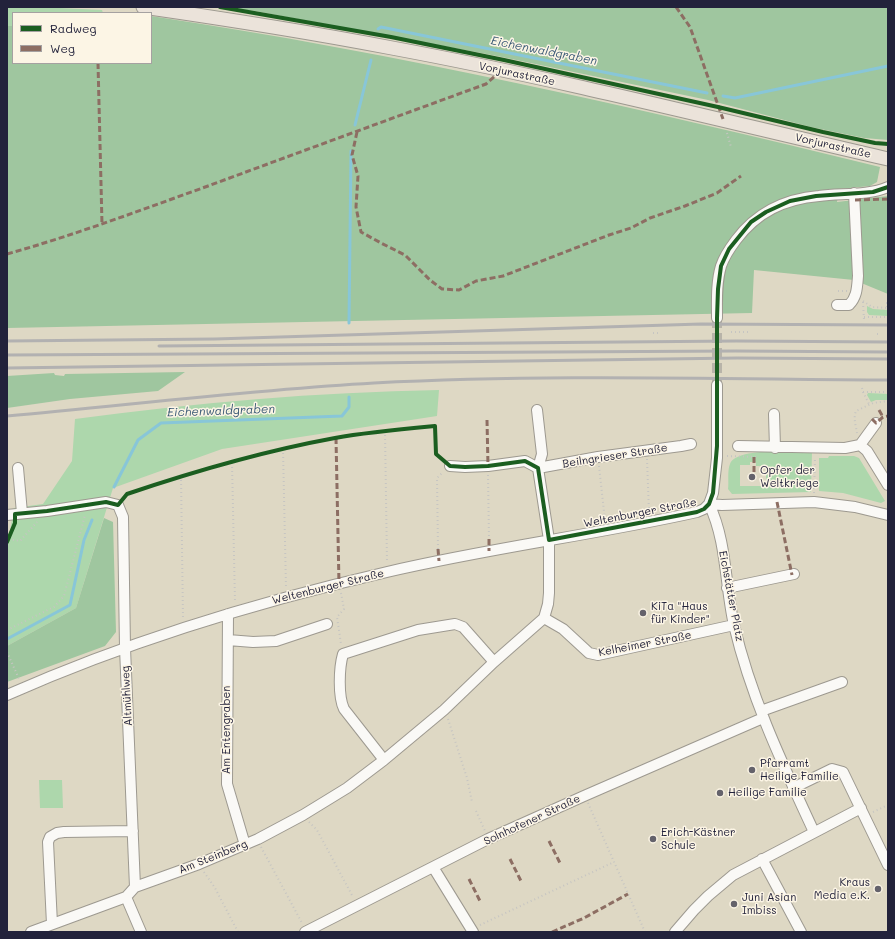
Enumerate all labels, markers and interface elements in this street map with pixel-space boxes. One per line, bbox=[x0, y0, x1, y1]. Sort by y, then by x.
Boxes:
legend bbox=[12, 12, 152, 64]
text: Radweg bbox=[50, 20, 96, 36]
water label: Eichenwaldgraben bbox=[490, 34, 598, 68]
text: Weg bbox=[50, 40, 75, 56]
street label: Vorjurastraße bbox=[478, 59, 556, 89]
street label: Vorjurastraße bbox=[794, 131, 872, 161]
water label: Eichenwaldgraben bbox=[167, 402, 275, 420]
street label: Beilngrieser Straße bbox=[561, 441, 669, 471]
place label: Opfer der Weltkriege bbox=[760, 464, 819, 490]
marker: Opfer der Weltkriege bbox=[747, 472, 757, 482]
street label: Weltenburger Straße bbox=[582, 496, 698, 530]
street label: Eichstätter Platz bbox=[716, 549, 746, 643]
street label: Weltenburger Straße bbox=[271, 567, 385, 607]
place label: KiTa "Haus für Kinder" bbox=[651, 600, 710, 626]
marker: KiTa "Haus für Kinder" bbox=[638, 608, 648, 618]
street label: Kelheimer Straße bbox=[597, 629, 693, 659]
street label: Altmühlweg bbox=[119, 665, 135, 727]
street label: Am Entengraben bbox=[220, 686, 234, 774]
place label: Pfarramt Heilige Familie bbox=[760, 757, 839, 783]
marker: Pfarramt Heilige Familie bbox=[747, 765, 757, 775]
place label: Heilige Familie bbox=[728, 786, 807, 800]
marker: Heilige Familie bbox=[715, 788, 725, 798]
street label: Solnhofener Straße bbox=[482, 792, 582, 848]
place label: Erich-Kästner Schule bbox=[661, 826, 736, 852]
marker: Erich-Kästner Schule bbox=[648, 834, 658, 844]
street label: Am Steinberg bbox=[177, 837, 249, 877]
place label: Kraus Media e.K. bbox=[814, 876, 870, 902]
marker: Kraus Media e.K. bbox=[873, 884, 883, 894]
place label: Juni Asian Imbiss bbox=[742, 891, 796, 917]
marker: Juni Asian Imbiss bbox=[729, 899, 739, 909]

